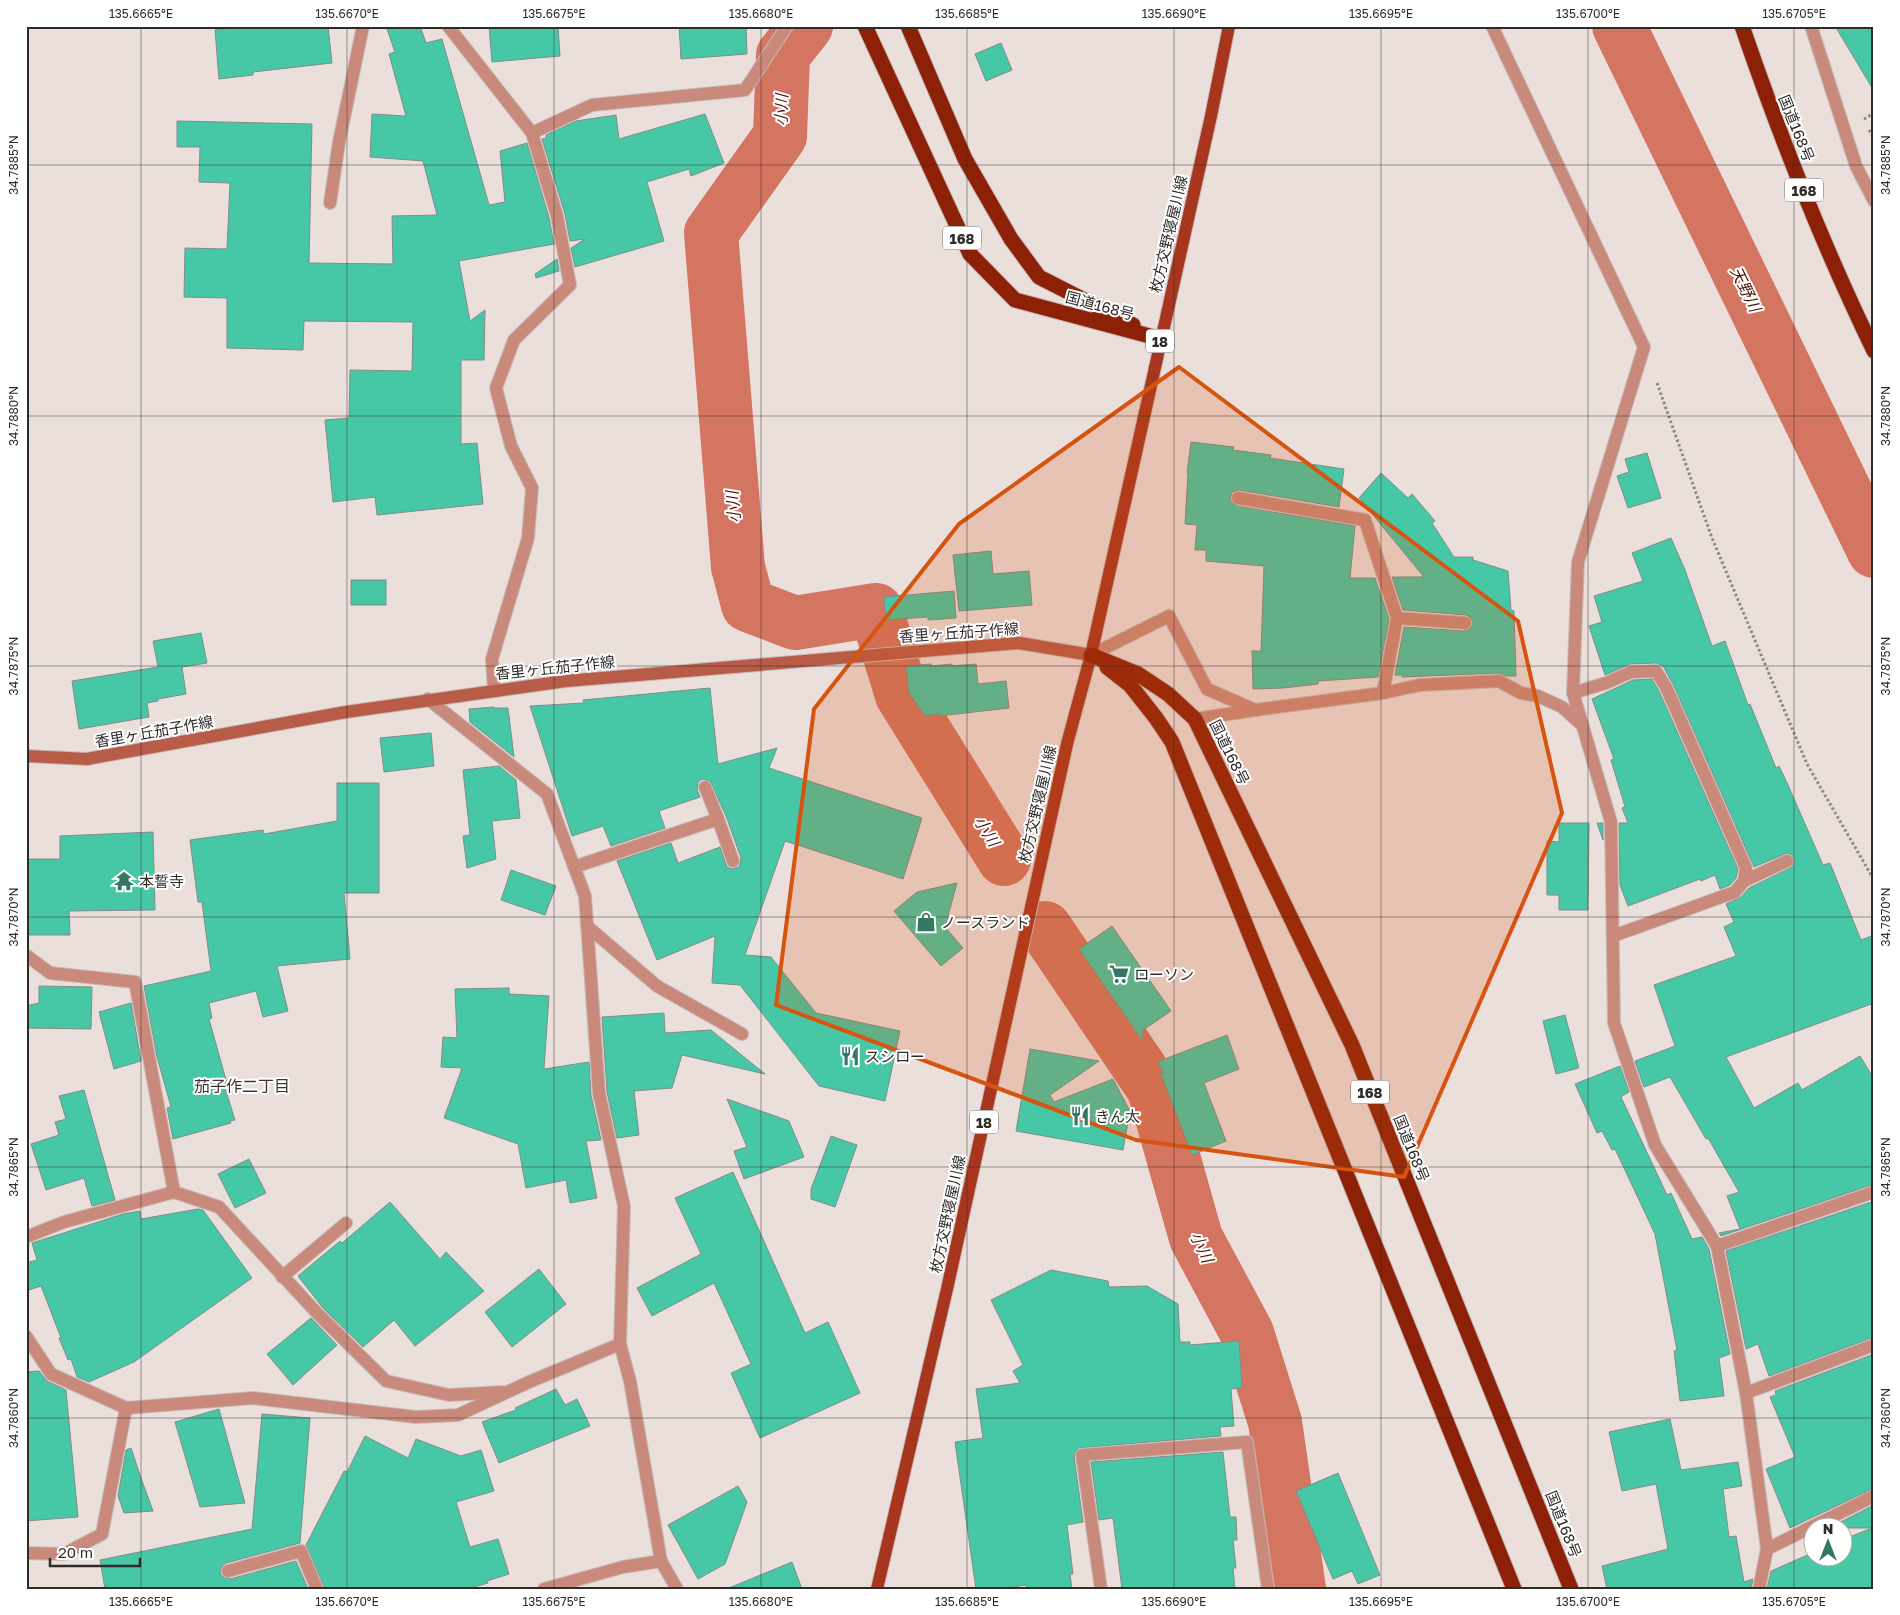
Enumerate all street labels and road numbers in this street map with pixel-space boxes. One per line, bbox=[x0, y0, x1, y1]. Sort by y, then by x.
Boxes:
street label: 国道168号 bbox=[1775, 92, 1819, 164]
street label: 枚方交野寝屋川線 bbox=[1146, 174, 1190, 294]
road number: 168 bbox=[1785, 178, 1823, 202]
road number: 168 bbox=[943, 227, 981, 250]
street label: 国道168号 bbox=[1064, 287, 1136, 323]
road number: 18 bbox=[1146, 330, 1174, 352]
street label: 香里ヶ丘茄子作線 bbox=[899, 619, 1019, 645]
street label: 香里ヶ丘茄子作線 bbox=[494, 652, 616, 682]
street label: 香里ヶ丘茄子作線 bbox=[93, 712, 215, 750]
street label: 国道168号 bbox=[1206, 716, 1254, 788]
street label: 枚方交野寝屋川線 bbox=[1015, 744, 1059, 864]
road number: 168 bbox=[1351, 1080, 1389, 1104]
road number: 18 bbox=[970, 1110, 998, 1134]
street label: 国道168号 bbox=[1390, 1112, 1434, 1184]
street label: 枚方交野寝屋川線 bbox=[926, 1153, 968, 1275]
street label: 国道168号 bbox=[1542, 1488, 1586, 1560]

